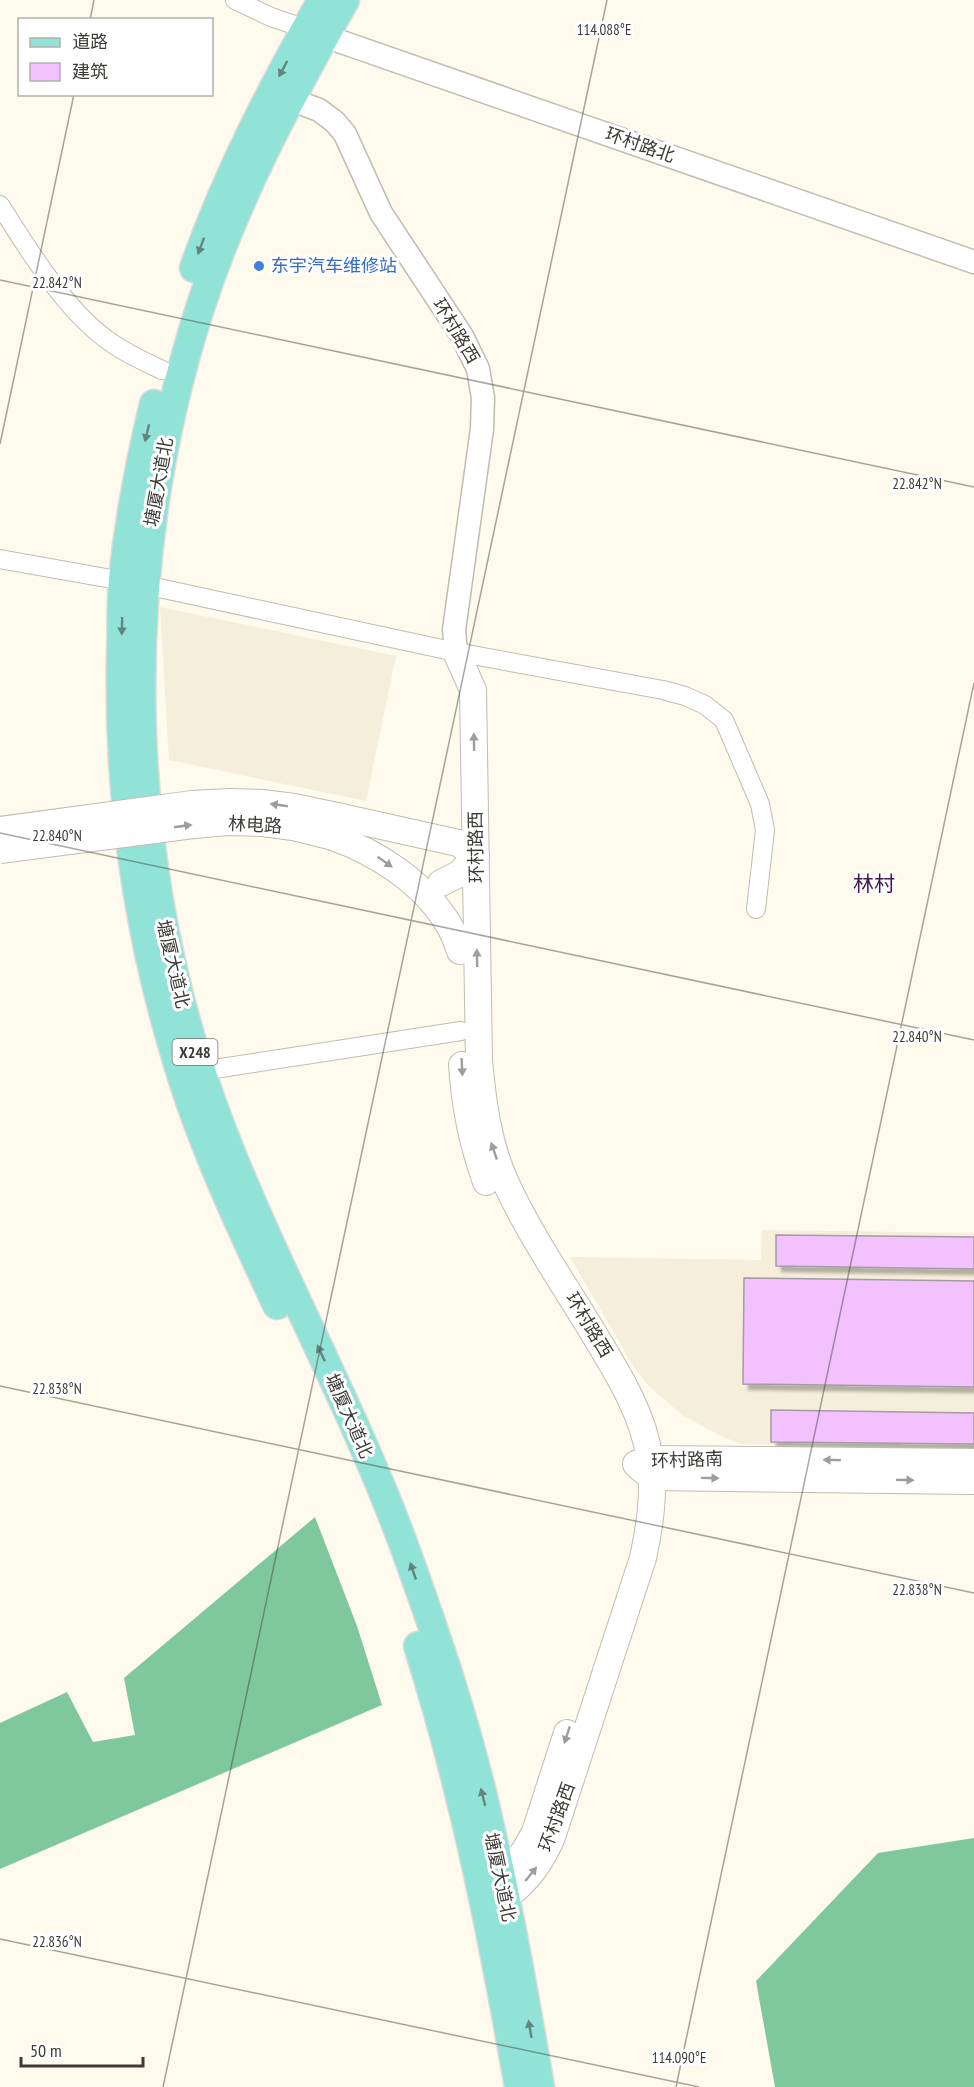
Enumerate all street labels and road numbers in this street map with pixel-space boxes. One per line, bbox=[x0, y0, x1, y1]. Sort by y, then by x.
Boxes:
street label: 环村路北 bbox=[602, 122, 678, 167]
street label: 环村路西 bbox=[428, 294, 485, 368]
street label: 塘厦大道北 bbox=[139, 436, 178, 528]
street label: 环村路西 bbox=[463, 811, 488, 883]
street label: 林电路 bbox=[227, 812, 283, 837]
street label: 塘厦大道北 bbox=[152, 917, 195, 1010]
road number: X248 bbox=[172, 1039, 218, 1065]
street label: 环村路西 bbox=[561, 1288, 618, 1362]
street label: 塘厦大道北 bbox=[321, 1370, 378, 1462]
street label: 环村路南 bbox=[651, 1447, 723, 1472]
street label: 环村路西 bbox=[533, 1779, 580, 1855]
street label: 塘厦大道北 bbox=[480, 1830, 521, 1923]

